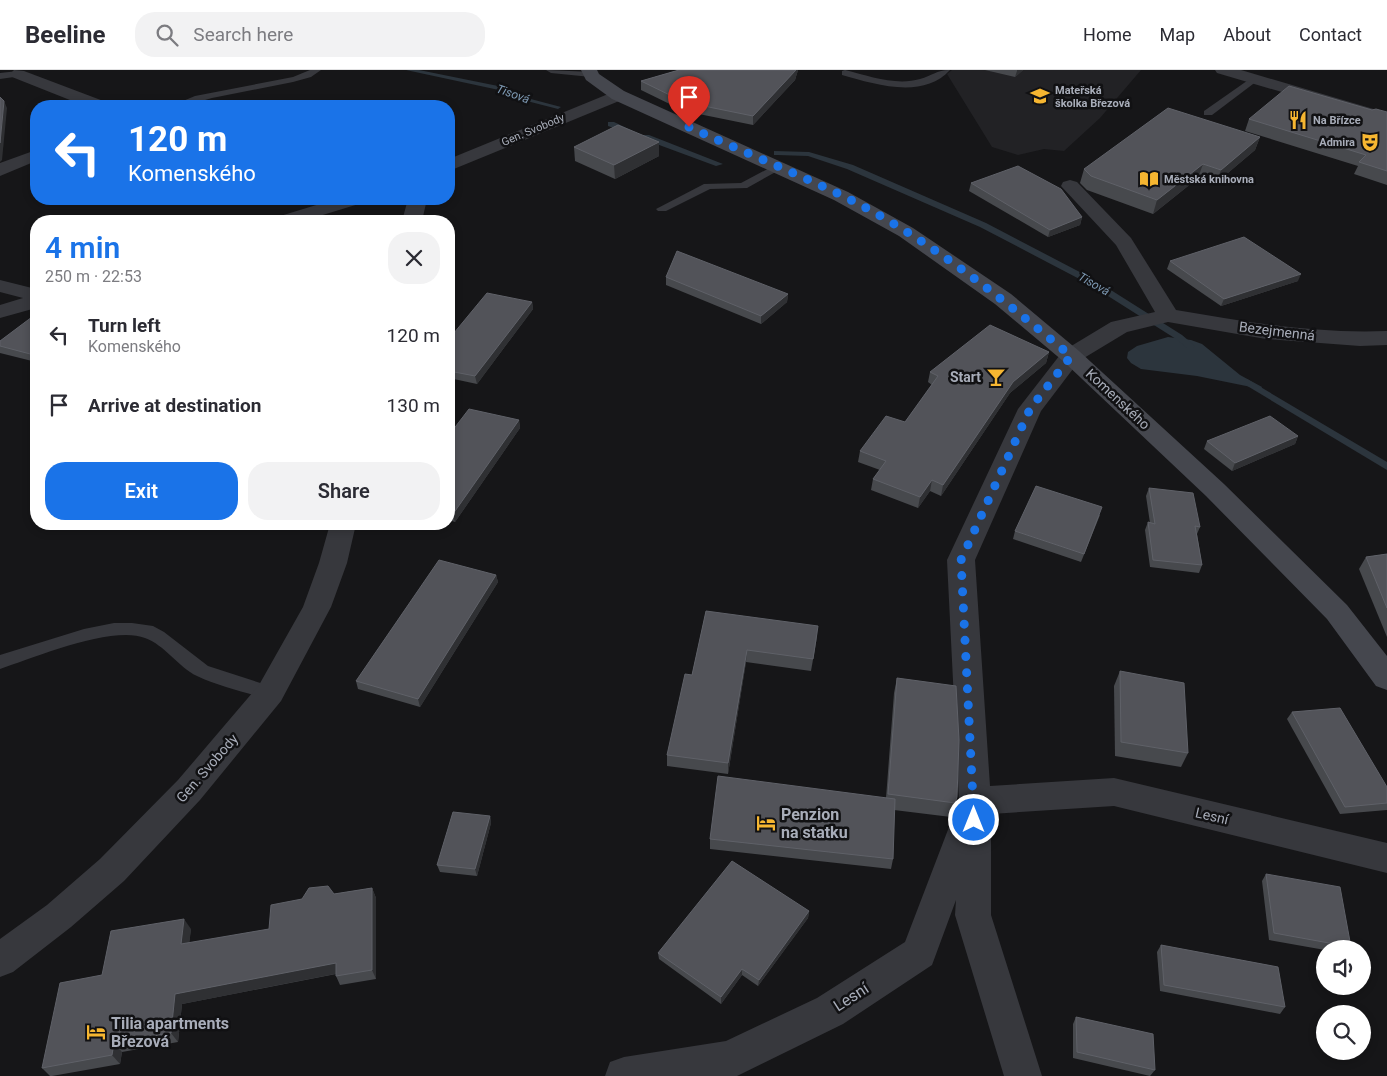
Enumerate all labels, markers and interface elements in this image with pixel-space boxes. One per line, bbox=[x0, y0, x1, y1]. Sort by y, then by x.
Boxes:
search box bbox=[135, 12, 485, 57]
text: Beeline bbox=[25, 21, 105, 49]
icon: search bbox=[153, 21, 181, 49]
text: Search here bbox=[193, 23, 293, 46]
text: Home bbox=[1083, 24, 1132, 45]
text: Map bbox=[1160, 24, 1195, 45]
text: About bbox=[1223, 24, 1271, 45]
text: Contact bbox=[1299, 24, 1362, 45]
pin bbox=[668, 76, 710, 127]
water label: Tisová bbox=[495, 82, 532, 107]
icon: arrive bbox=[675, 83, 703, 111]
place label: Mateřská školka Březová bbox=[1055, 84, 1130, 110]
school or university icon: Mateřská školka Březová bbox=[1029, 85, 1051, 107]
restaurant icon: Na Břízce bbox=[1287, 109, 1309, 131]
street label: Gen. Svobody bbox=[500, 111, 567, 149]
place label: Na Břízce bbox=[1313, 114, 1361, 127]
text: 120 m bbox=[128, 119, 227, 160]
icon: left bbox=[45, 120, 110, 185]
theatre icon: Admira bbox=[1359, 131, 1381, 153]
place label: Admira bbox=[1319, 136, 1355, 149]
text: Komenského bbox=[128, 161, 256, 186]
library icon: Městská knihovna bbox=[1138, 168, 1160, 190]
place label: Městská knihovna bbox=[1164, 173, 1254, 186]
text: 4 min bbox=[45, 230, 120, 265]
button: close bbox=[388, 232, 440, 284]
text: 250 m · 22:53 bbox=[45, 267, 142, 286]
water label: Tisová bbox=[1076, 269, 1113, 299]
text: Turn left bbox=[88, 314, 161, 337]
street label: Bezejmenná bbox=[1238, 318, 1316, 344]
icon: left bbox=[45, 321, 73, 349]
text: 120 m bbox=[387, 324, 440, 347]
text: Komenského bbox=[88, 337, 181, 356]
street label: Komenského bbox=[1083, 365, 1153, 433]
bar icon: Start bbox=[985, 366, 1007, 388]
place label: Start bbox=[950, 369, 981, 385]
icon: arrive bbox=[45, 391, 73, 419]
text: Arrive at destination bbox=[88, 394, 261, 417]
text: 130 m bbox=[387, 394, 440, 417]
button: Exit bbox=[45, 462, 238, 520]
button: Share bbox=[248, 462, 440, 520]
street label: Gen. Svobody bbox=[173, 730, 241, 805]
position arrow bbox=[947, 793, 999, 845]
street label: Lesní bbox=[1194, 804, 1231, 828]
place label: Penzion na statku bbox=[781, 805, 848, 842]
hotel icon: Penzion na statku bbox=[755, 812, 777, 834]
map controls bbox=[1316, 940, 1371, 1060]
button: sound bbox=[1316, 940, 1371, 995]
street label: Lesní bbox=[830, 978, 873, 1015]
button: search bbox=[1316, 1005, 1371, 1060]
place label: Tilia apartments Březová bbox=[111, 1014, 229, 1051]
hotel icon: Tilia apartments Březová bbox=[85, 1021, 107, 1043]

